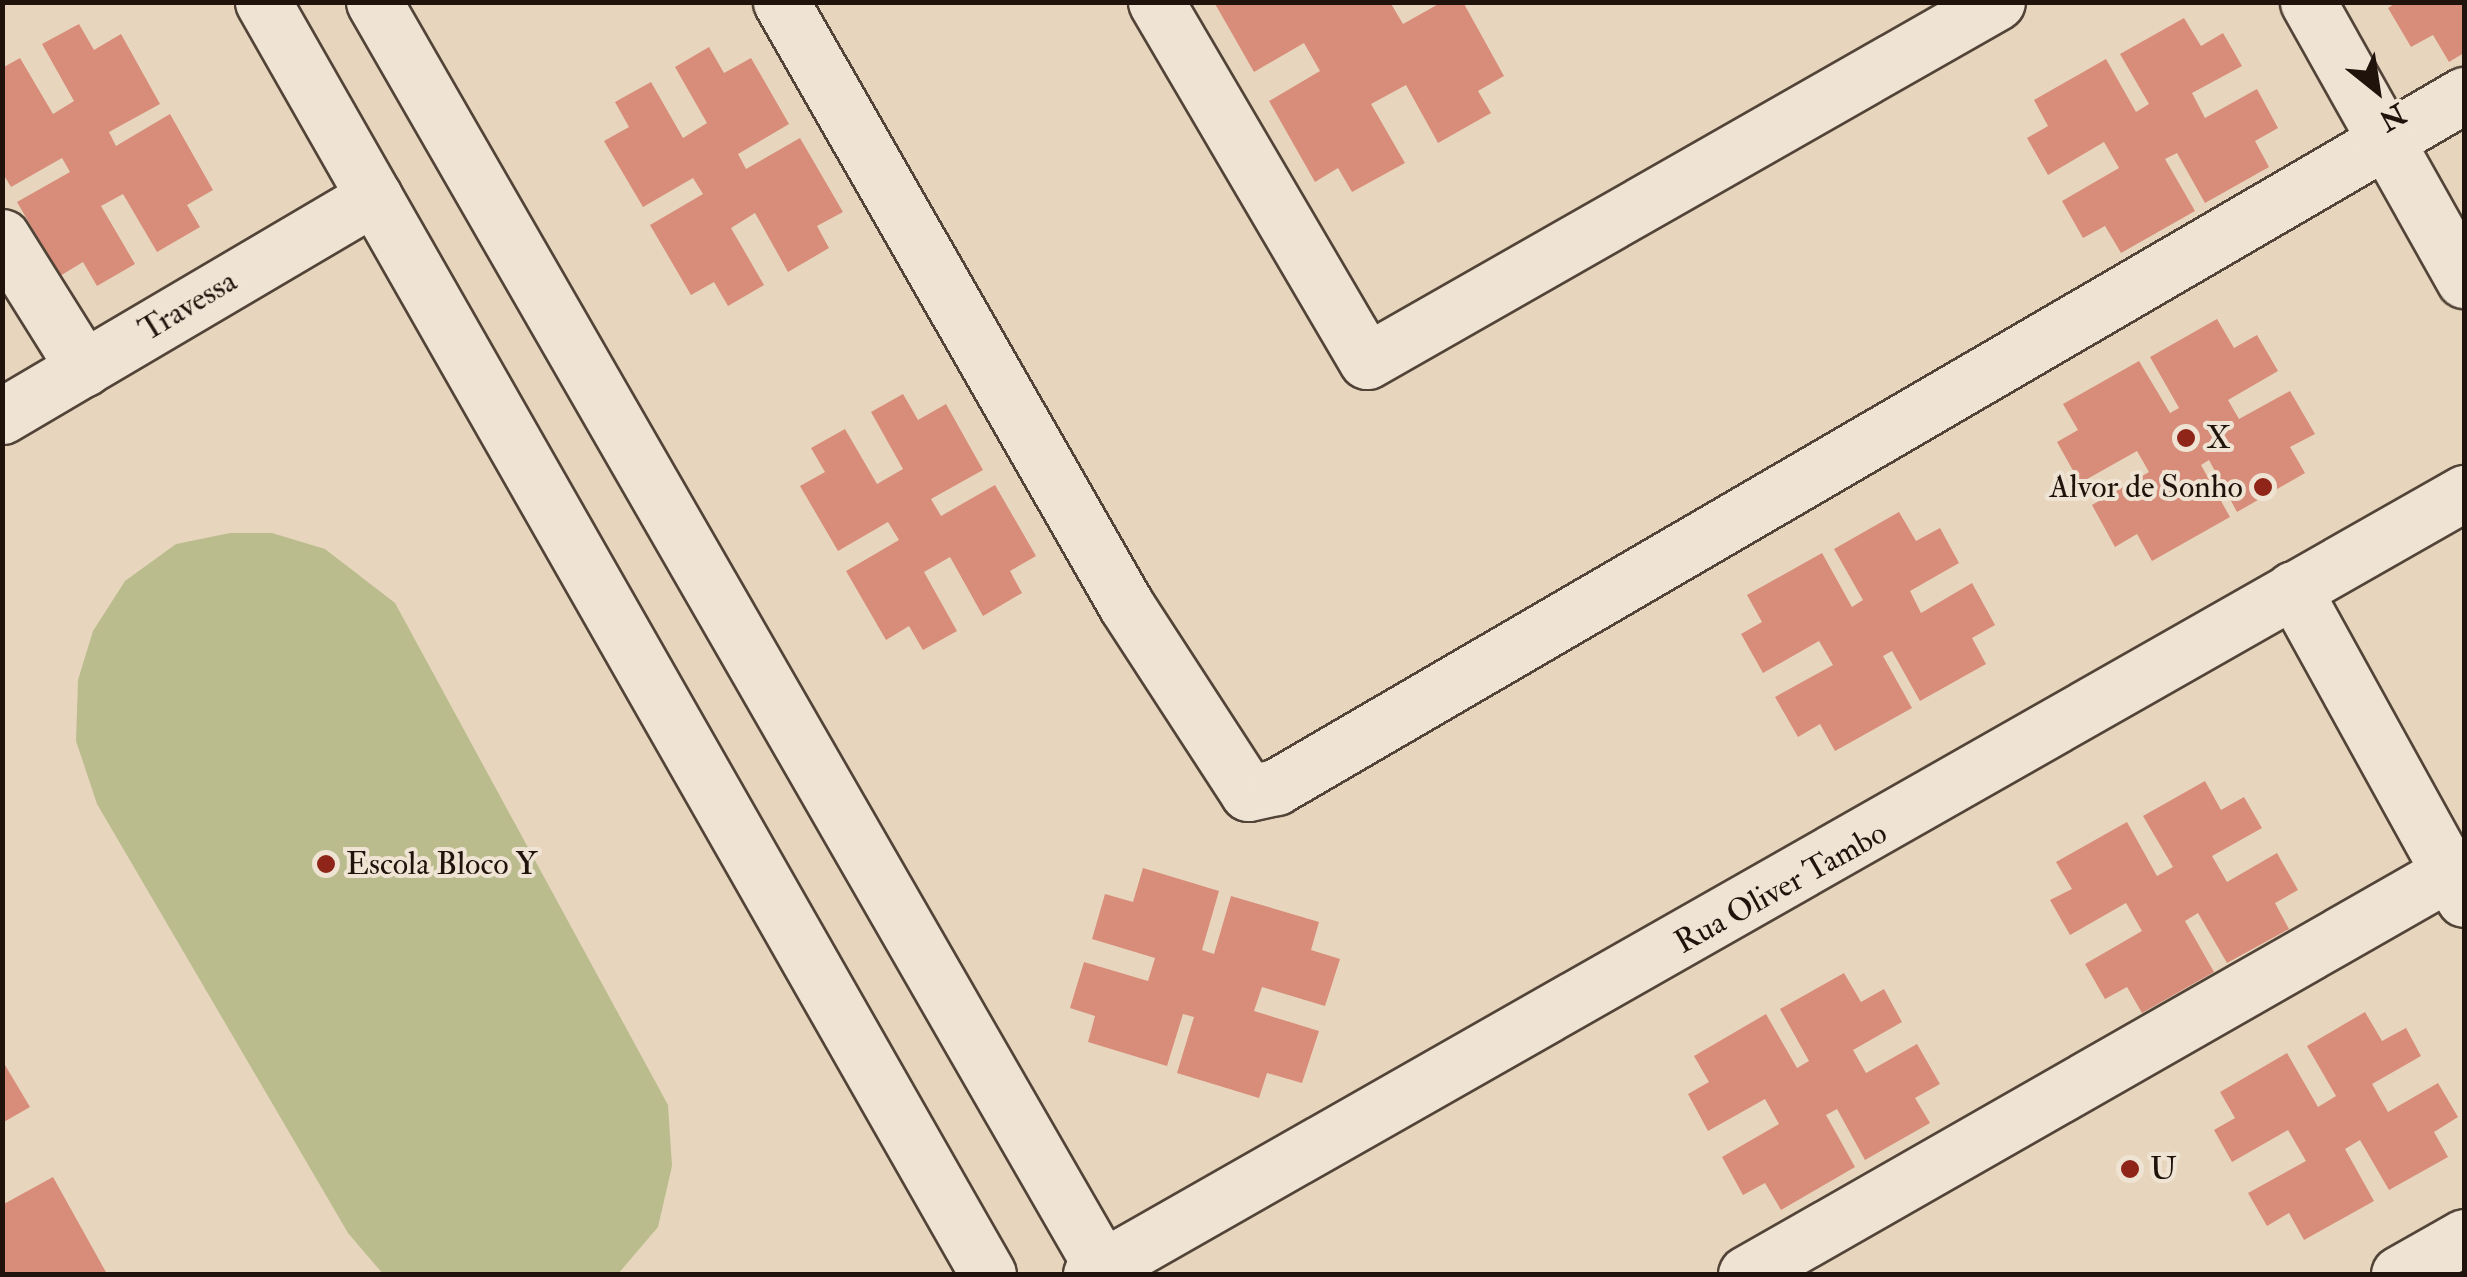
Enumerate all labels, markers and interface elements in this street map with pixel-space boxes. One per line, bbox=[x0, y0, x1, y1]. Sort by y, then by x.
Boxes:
north arrow bbox=[2327, 40, 2427, 140]
text: N bbox=[2373, 95, 2412, 138]
street label: Travessa bbox=[132, 262, 244, 350]
place label: X bbox=[2206, 419, 2231, 457]
marker: X bbox=[2175, 427, 2197, 449]
place label: Alvor de Sonho bbox=[2049, 468, 2243, 506]
marker: Alvor de Sonho bbox=[2252, 476, 2274, 498]
street label: Rua Oliver Tambo bbox=[1668, 814, 1894, 962]
place label: Escola Bloco Y bbox=[346, 845, 537, 883]
marker: Escola Bloco Y bbox=[315, 853, 337, 875]
place label: U bbox=[2150, 1150, 2177, 1188]
marker: U bbox=[2119, 1158, 2141, 1180]

